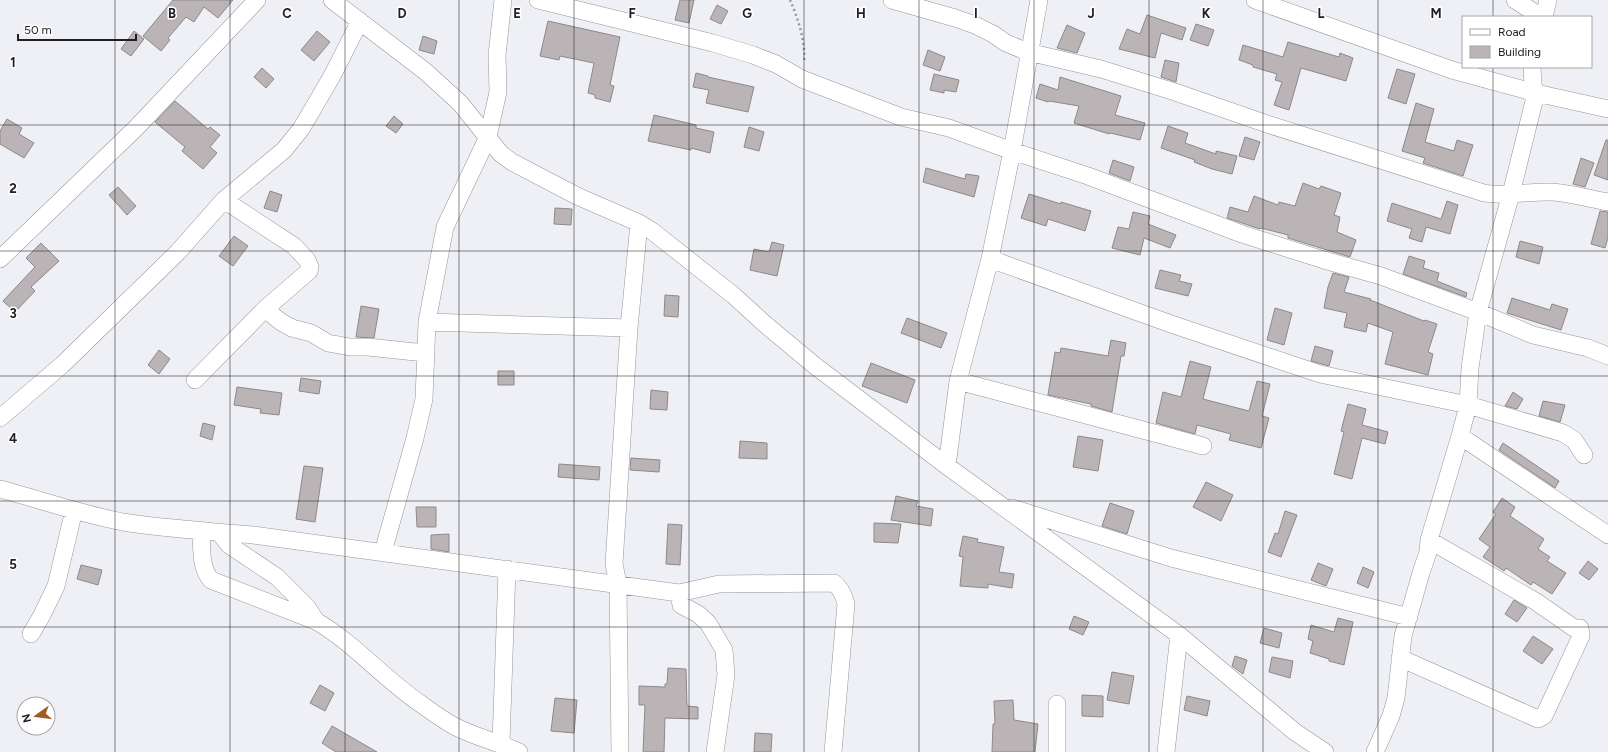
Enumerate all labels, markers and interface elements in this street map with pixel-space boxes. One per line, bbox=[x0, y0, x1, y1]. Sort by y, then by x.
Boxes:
text: B bbox=[168, 6, 176, 21]
text: C bbox=[282, 6, 292, 21]
text: D bbox=[397, 6, 407, 21]
text: E bbox=[513, 6, 521, 21]
text: F bbox=[628, 6, 636, 21]
text: G bbox=[742, 6, 752, 21]
text: H bbox=[856, 6, 866, 21]
text: I bbox=[974, 6, 978, 21]
text: J bbox=[1087, 6, 1095, 21]
text: K bbox=[1202, 6, 1211, 21]
text: L bbox=[1318, 6, 1325, 21]
text: M bbox=[1430, 6, 1442, 21]
scale bar bbox=[18, 16, 136, 42]
legend bbox=[1462, 16, 1592, 68]
text: 50 m bbox=[24, 23, 52, 37]
text: Road bbox=[1498, 25, 1526, 39]
text: Building bbox=[1498, 45, 1541, 59]
text: 1 bbox=[10, 55, 16, 70]
text: 2 bbox=[9, 181, 17, 196]
text: 3 bbox=[9, 306, 17, 321]
text: 4 bbox=[9, 431, 17, 446]
text: 5 bbox=[9, 557, 17, 572]
north arrow bbox=[16, 696, 56, 736]
text: N bbox=[19, 713, 34, 724]

